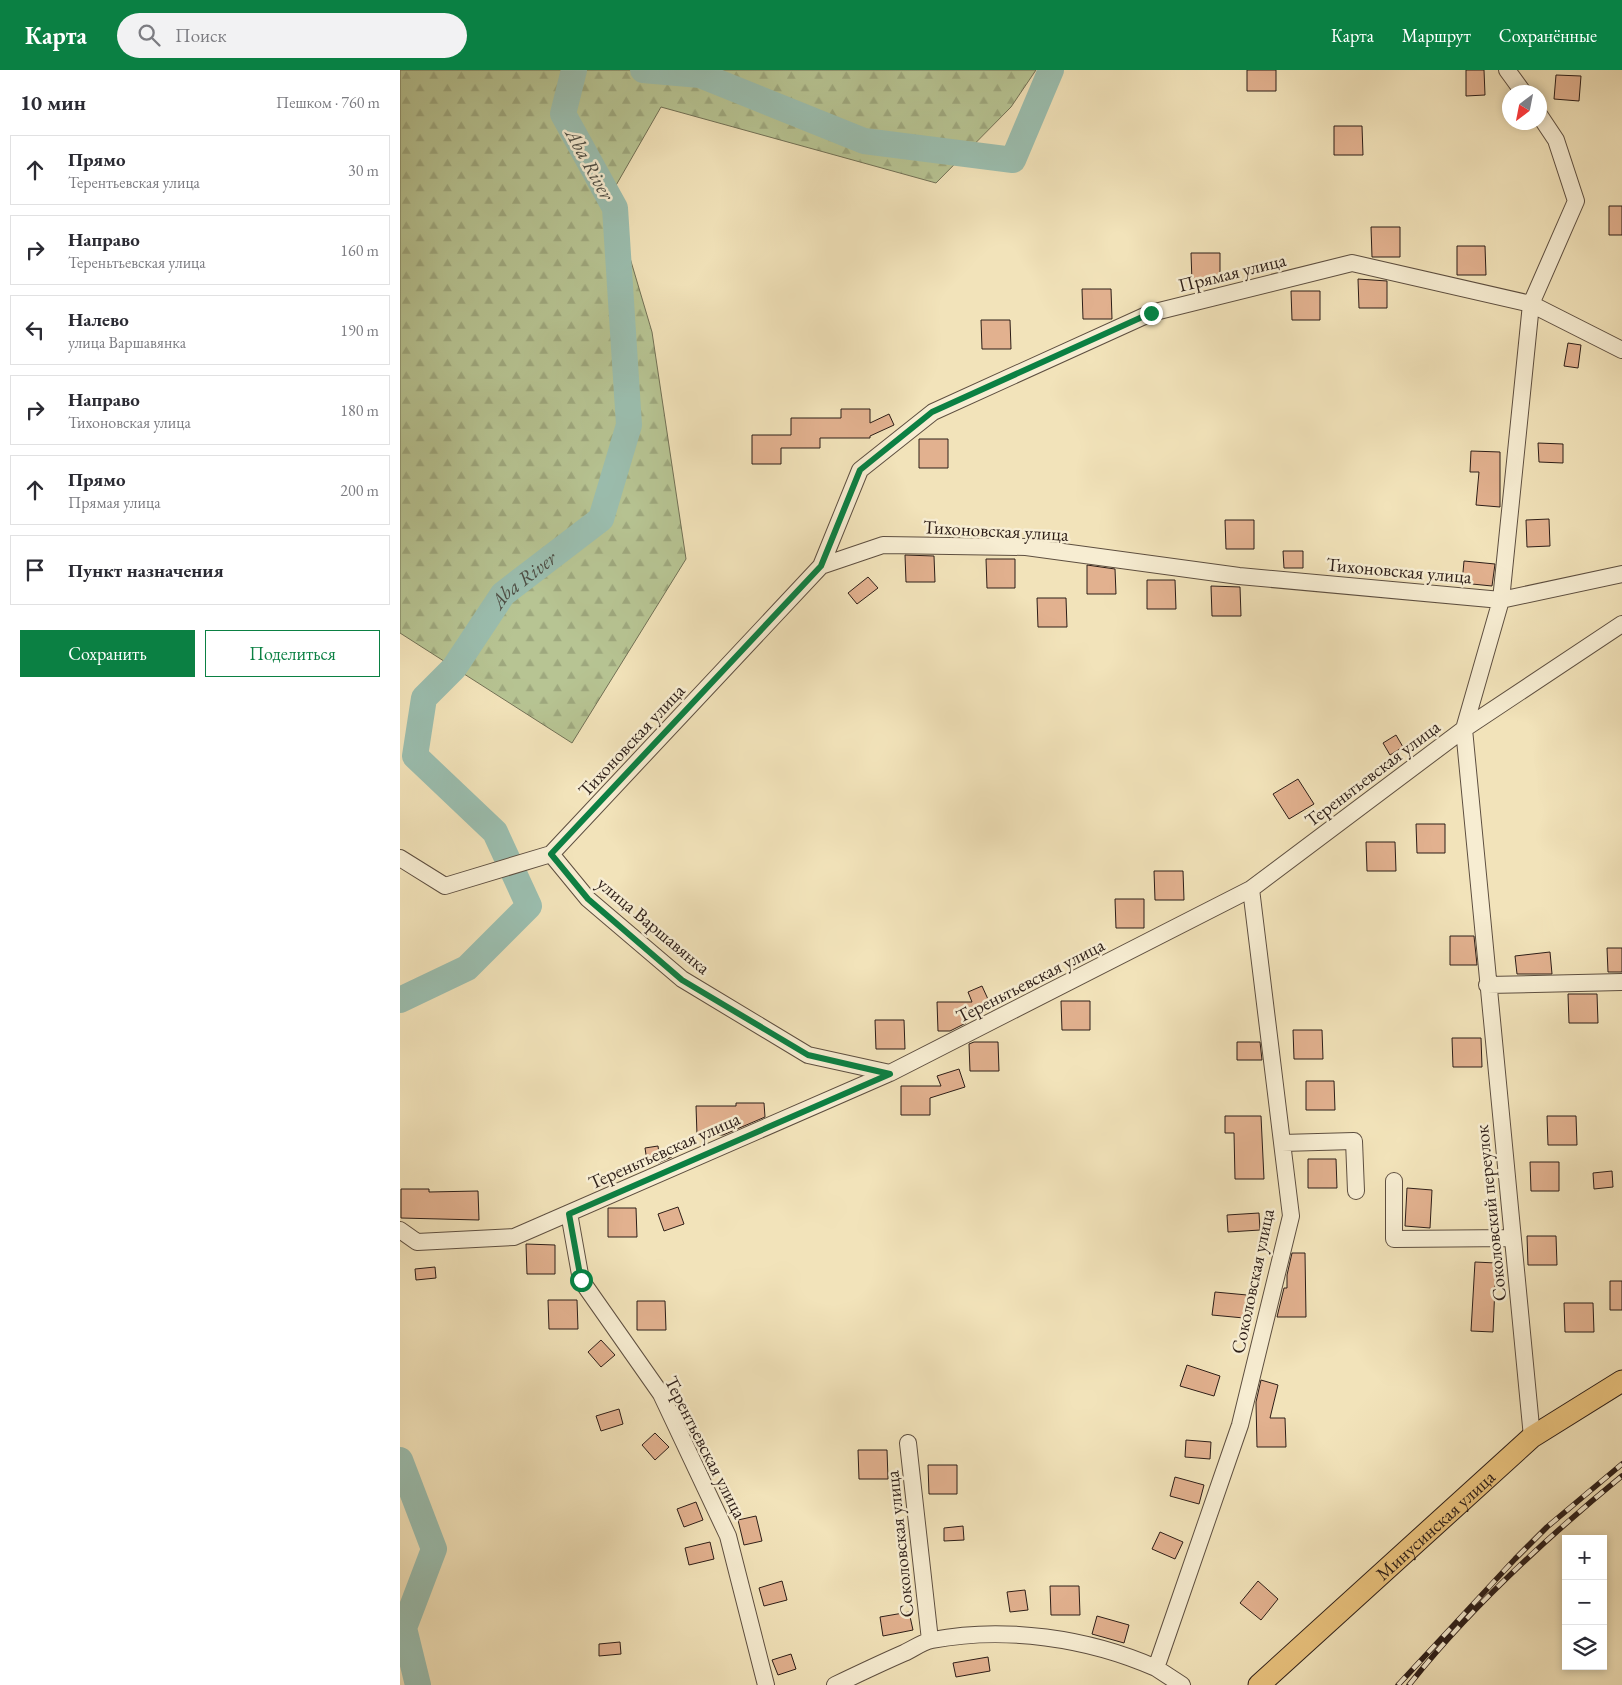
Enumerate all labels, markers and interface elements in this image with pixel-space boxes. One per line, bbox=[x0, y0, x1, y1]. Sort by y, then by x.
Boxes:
search box bbox=[117, 13, 467, 58]
text: Карта bbox=[25, 20, 87, 51]
icon: search bbox=[135, 21, 163, 49]
text: Поиск bbox=[175, 23, 227, 48]
text: Карта bbox=[1331, 24, 1374, 47]
text: Маршрут bbox=[1402, 24, 1471, 47]
text: Сохранённые bbox=[1499, 24, 1597, 47]
north arrow bbox=[1502, 85, 1547, 130]
text: 10 мин bbox=[20, 89, 86, 116]
text: Пешком · 760 m bbox=[276, 92, 380, 113]
water label: Aba River bbox=[559, 122, 621, 206]
text: Прямо bbox=[68, 147, 126, 172]
icon: ahead bbox=[21, 156, 49, 184]
text: 30 m bbox=[348, 160, 379, 181]
text: Терентьевская улица bbox=[68, 172, 200, 193]
text: Направо bbox=[68, 227, 140, 252]
icon: right bbox=[21, 236, 49, 264]
text: 160 m bbox=[340, 240, 379, 261]
street label: Прямая улица bbox=[1176, 247, 1289, 298]
text: Тереньтьевская улица bbox=[68, 252, 206, 273]
route end bbox=[1140, 302, 1163, 325]
text: Налево bbox=[68, 307, 129, 332]
icon: left bbox=[21, 316, 49, 344]
text: 190 m bbox=[340, 320, 379, 341]
text: улица Варшавянка bbox=[68, 332, 186, 353]
text: Направо bbox=[68, 387, 140, 412]
icon: right bbox=[21, 396, 49, 424]
text: 180 m bbox=[340, 400, 379, 421]
text: Тихоновская улица bbox=[68, 412, 191, 433]
text: Прямо bbox=[68, 467, 126, 492]
icon: ahead bbox=[21, 476, 49, 504]
text: 200 m bbox=[340, 480, 379, 501]
text: Прямая улица bbox=[68, 492, 161, 513]
street label: Тихоновская улица bbox=[923, 514, 1070, 547]
water label: Aba River bbox=[483, 544, 562, 615]
street label: Тихоновская улица bbox=[1325, 552, 1473, 589]
icon: arrive bbox=[21, 556, 49, 584]
text: Пункт назначения bbox=[68, 558, 224, 583]
button: Сохранить bbox=[20, 630, 195, 677]
button: Поделиться bbox=[205, 630, 380, 677]
street label: Тихоновская улица bbox=[573, 678, 691, 802]
street label: Тереньтьевская улица bbox=[1299, 714, 1445, 833]
street label: улица Варшавянка bbox=[592, 871, 716, 980]
street label: Тереньтьевская улица bbox=[952, 932, 1109, 1029]
street label: Тереньтьевская улица bbox=[584, 1106, 744, 1195]
street label: Соколовский переулок bbox=[1469, 1124, 1512, 1302]
street label: Соколовская улица bbox=[1225, 1206, 1280, 1356]
route start bbox=[570, 1269, 593, 1292]
street label: Терентьевская улица bbox=[659, 1372, 752, 1523]
street label: Минусинская улица bbox=[1370, 1464, 1501, 1586]
street label: Соколовская улица bbox=[879, 1469, 920, 1619]
map controls bbox=[1562, 1535, 1607, 1670]
button: + bbox=[1562, 1535, 1607, 1580]
button: − bbox=[1562, 1580, 1607, 1625]
button: layers bbox=[1562, 1625, 1607, 1670]

